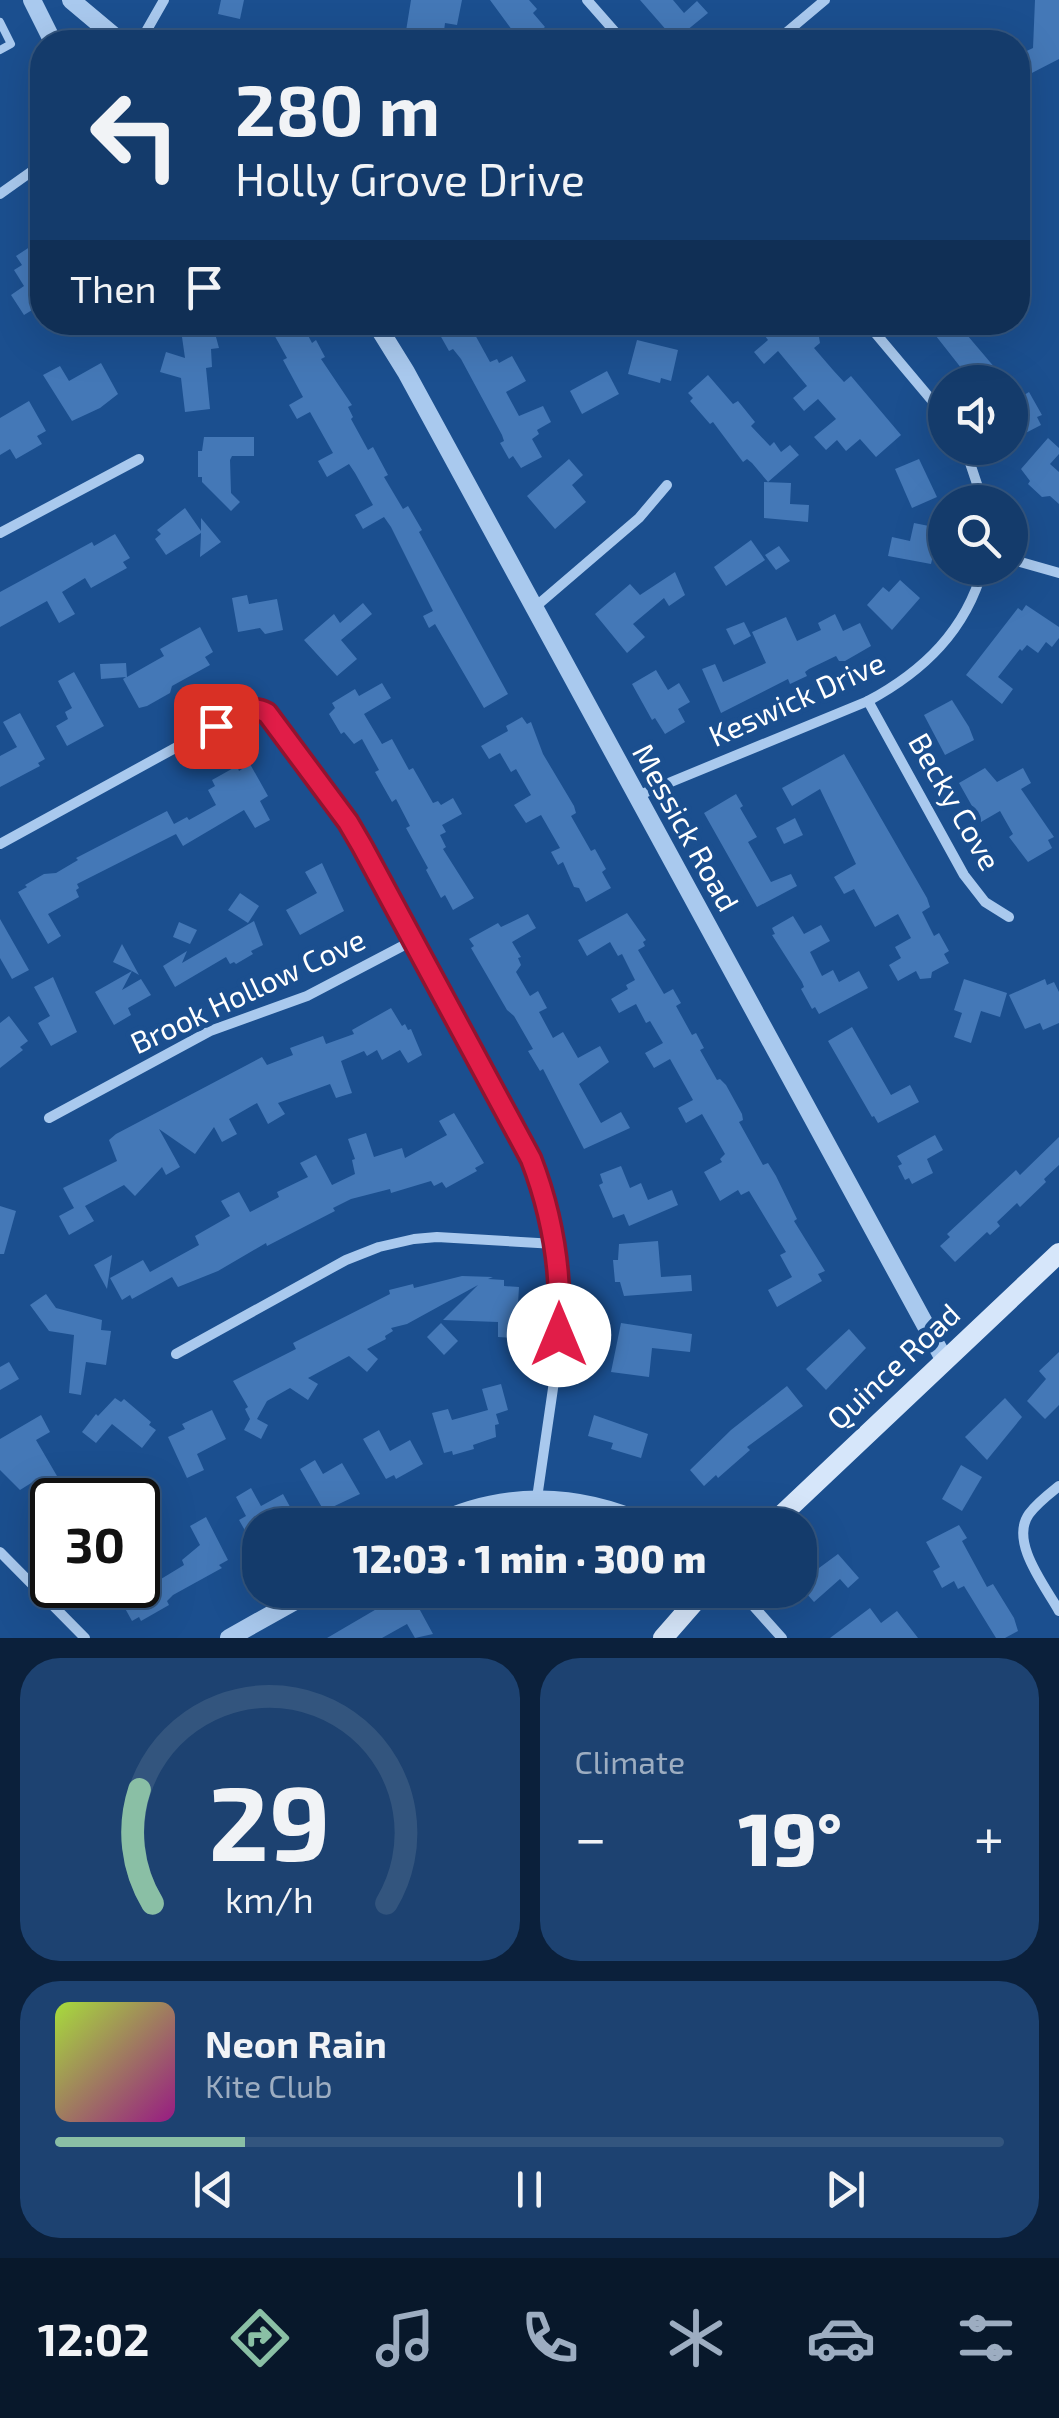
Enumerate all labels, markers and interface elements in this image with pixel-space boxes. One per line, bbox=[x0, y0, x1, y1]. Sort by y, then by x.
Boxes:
text: 280 m bbox=[235, 66, 440, 150]
icon: left bbox=[70, 70, 200, 200]
text: Holly Grove Drive bbox=[235, 151, 585, 205]
icon: arrive bbox=[177, 260, 232, 315]
text: Then bbox=[70, 265, 157, 311]
map controls bbox=[928, 365, 1028, 585]
button: sound bbox=[928, 365, 1028, 465]
button: search bbox=[928, 485, 1028, 585]
street label: Keswick Drive bbox=[703, 643, 890, 753]
pin bbox=[174, 684, 259, 769]
icon: arrive bbox=[189, 699, 244, 754]
street label: Becky Cove bbox=[902, 726, 1009, 876]
street label: Messick Road bbox=[626, 737, 748, 917]
street label: Brook Hollow Cove bbox=[124, 920, 370, 1060]
position arrow bbox=[507, 1283, 611, 1387]
street label: Quince Road bbox=[819, 1295, 966, 1436]
speed limit sign: 30 bbox=[30, 1478, 160, 1608]
text: 12:03 · 1 min · 300 m bbox=[353, 1535, 706, 1581]
text: Climate bbox=[575, 1742, 685, 1780]
text: 29 bbox=[209, 1757, 331, 1882]
text: 19° bbox=[738, 1791, 842, 1881]
text: − bbox=[575, 1803, 607, 1869]
text: + bbox=[974, 1803, 1004, 1869]
text: km/h bbox=[225, 1877, 314, 1920]
text: Neon Rain bbox=[205, 2020, 387, 2066]
text: Kite Club bbox=[205, 2066, 333, 2104]
icon: previous bbox=[186, 2162, 241, 2217]
icon: pause bbox=[502, 2162, 557, 2217]
icon: next bbox=[818, 2162, 873, 2217]
icon: directions bbox=[225, 2303, 295, 2373]
icon: music bbox=[370, 2303, 440, 2373]
icon: phone bbox=[515, 2303, 585, 2373]
icon: climate bbox=[661, 2303, 731, 2373]
icon: car bbox=[806, 2303, 876, 2373]
icon: filters bbox=[951, 2303, 1021, 2373]
text: 12:02 bbox=[38, 2311, 149, 2365]

